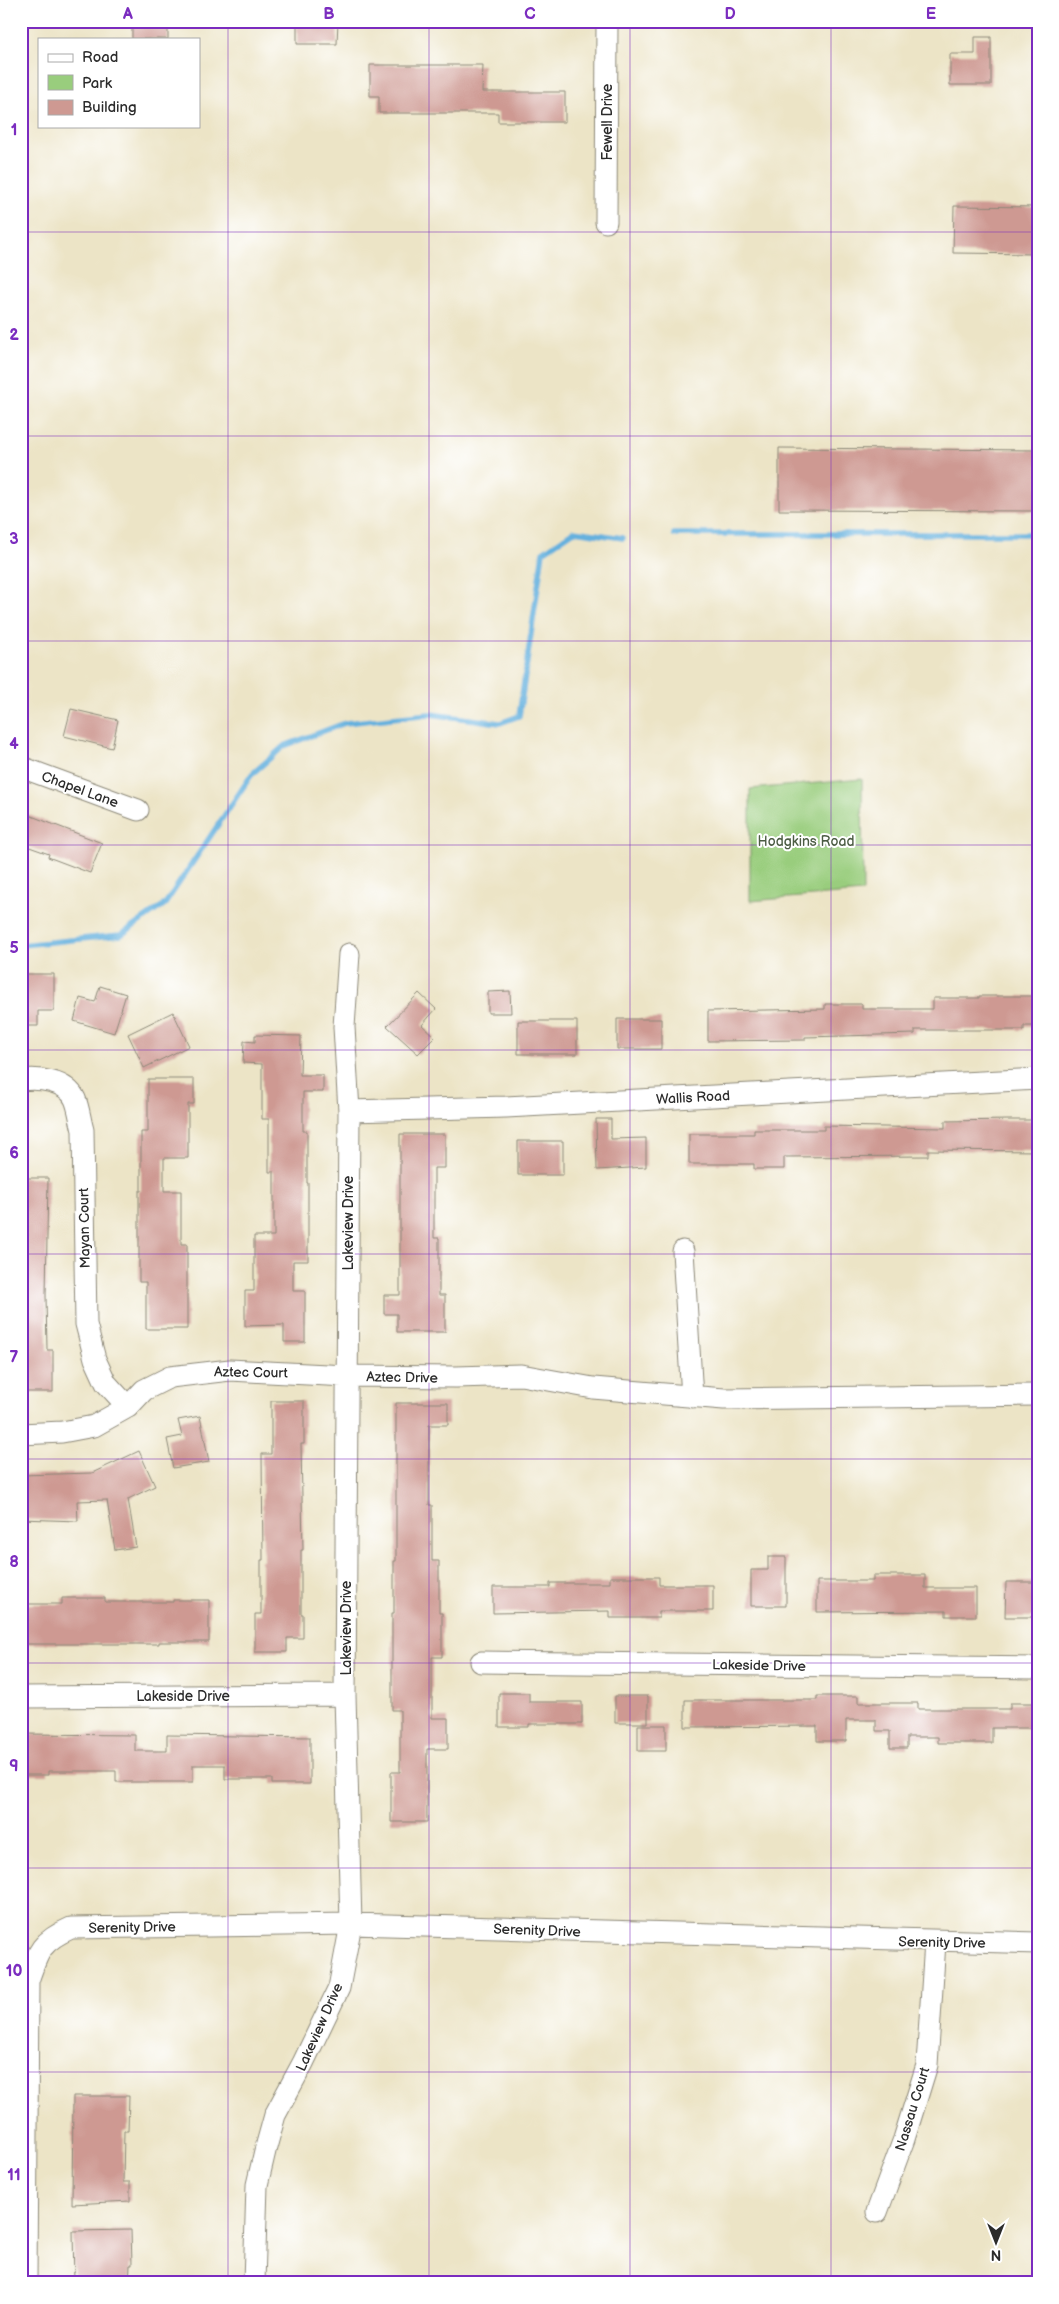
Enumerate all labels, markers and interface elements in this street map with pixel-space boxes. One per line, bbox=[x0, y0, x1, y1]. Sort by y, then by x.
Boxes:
text: A bbox=[122, 5, 133, 24]
text: B bbox=[323, 5, 335, 24]
text: C bbox=[524, 5, 536, 24]
text: D bbox=[724, 5, 736, 24]
text: E bbox=[926, 5, 936, 24]
legend bbox=[38, 38, 200, 128]
text: Road bbox=[82, 48, 118, 67]
text: Park bbox=[82, 74, 113, 93]
street label: Fewell Drive bbox=[599, 84, 616, 160]
text: Building bbox=[82, 98, 137, 117]
text: 1 bbox=[11, 121, 17, 140]
text: 2 bbox=[9, 326, 19, 345]
text: 3 bbox=[9, 530, 19, 549]
text: 4 bbox=[9, 735, 19, 754]
street label: Chapel Lane bbox=[39, 768, 121, 811]
park label: Hodgkins Road bbox=[758, 833, 854, 850]
text: 5 bbox=[9, 939, 19, 958]
street label: Wallis Road bbox=[656, 1087, 730, 1108]
text: 6 bbox=[9, 1144, 19, 1163]
street label: Lakeview Drive bbox=[340, 1176, 357, 1270]
street label: Mayan Court bbox=[75, 1187, 94, 1268]
text: 7 bbox=[10, 1348, 19, 1367]
street label: Aztec Court bbox=[214, 1363, 289, 1382]
street label: Aztec Drive bbox=[366, 1368, 438, 1387]
text: 8 bbox=[9, 1553, 19, 1572]
street label: Lakeview Drive bbox=[338, 1581, 355, 1675]
street label: Lakeside Drive bbox=[712, 1656, 806, 1675]
street label: Lakeside Drive bbox=[136, 1688, 230, 1705]
text: 9 bbox=[9, 1757, 19, 1776]
street label: Serenity Drive bbox=[88, 1918, 176, 1937]
street label: Serenity Drive bbox=[493, 1920, 581, 1941]
street label: Serenity Drive bbox=[898, 1933, 986, 1952]
text: 10 bbox=[6, 1962, 22, 1981]
street label: Lakeview Drive bbox=[292, 1980, 347, 2074]
street label: Nassau Court bbox=[892, 2064, 934, 2153]
text: 11 bbox=[7, 2166, 21, 2185]
north arrow bbox=[972, 2216, 1022, 2266]
text: N bbox=[991, 2246, 1001, 2263]

